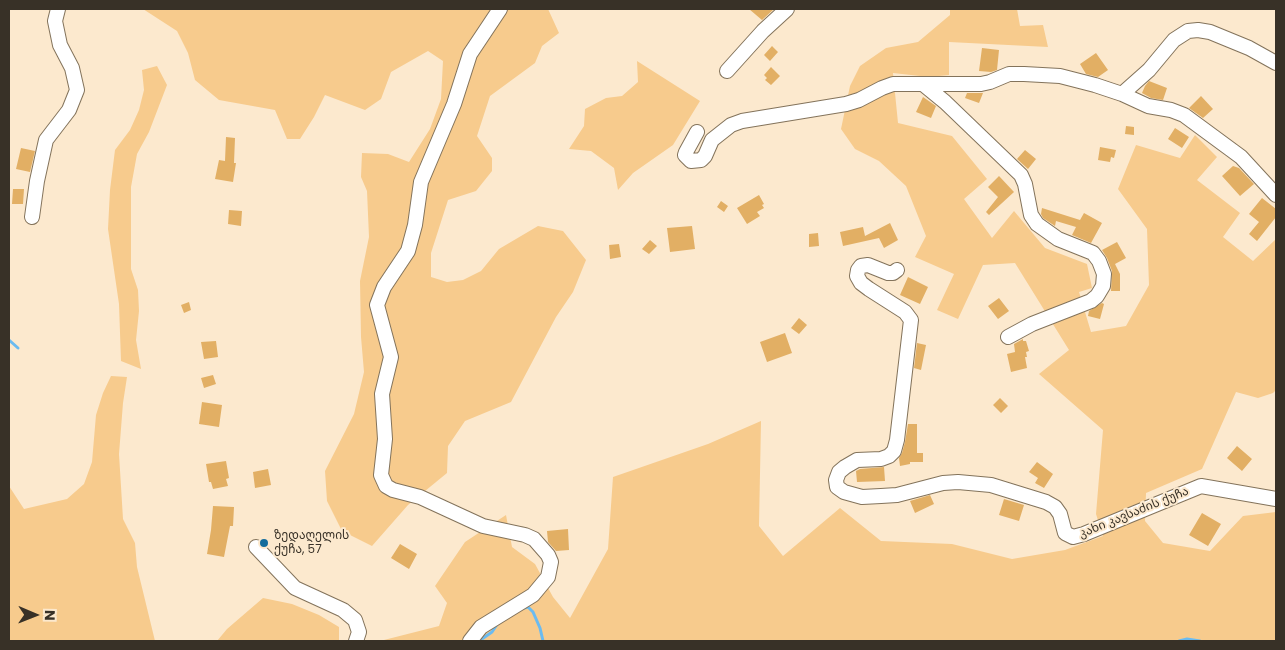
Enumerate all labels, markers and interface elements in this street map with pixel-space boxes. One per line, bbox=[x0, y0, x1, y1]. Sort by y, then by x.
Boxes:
street label: კახი კავსაძის ქუჩა bbox=[1077, 484, 1191, 542]
place label: ზედაღელის ქუჩა, 57 bbox=[274, 529, 349, 557]
marker: ზედაღელის ქუჩა, 57 bbox=[258, 537, 270, 549]
north arrow bbox=[10, 590, 60, 640]
text: N bbox=[40, 610, 60, 621]

